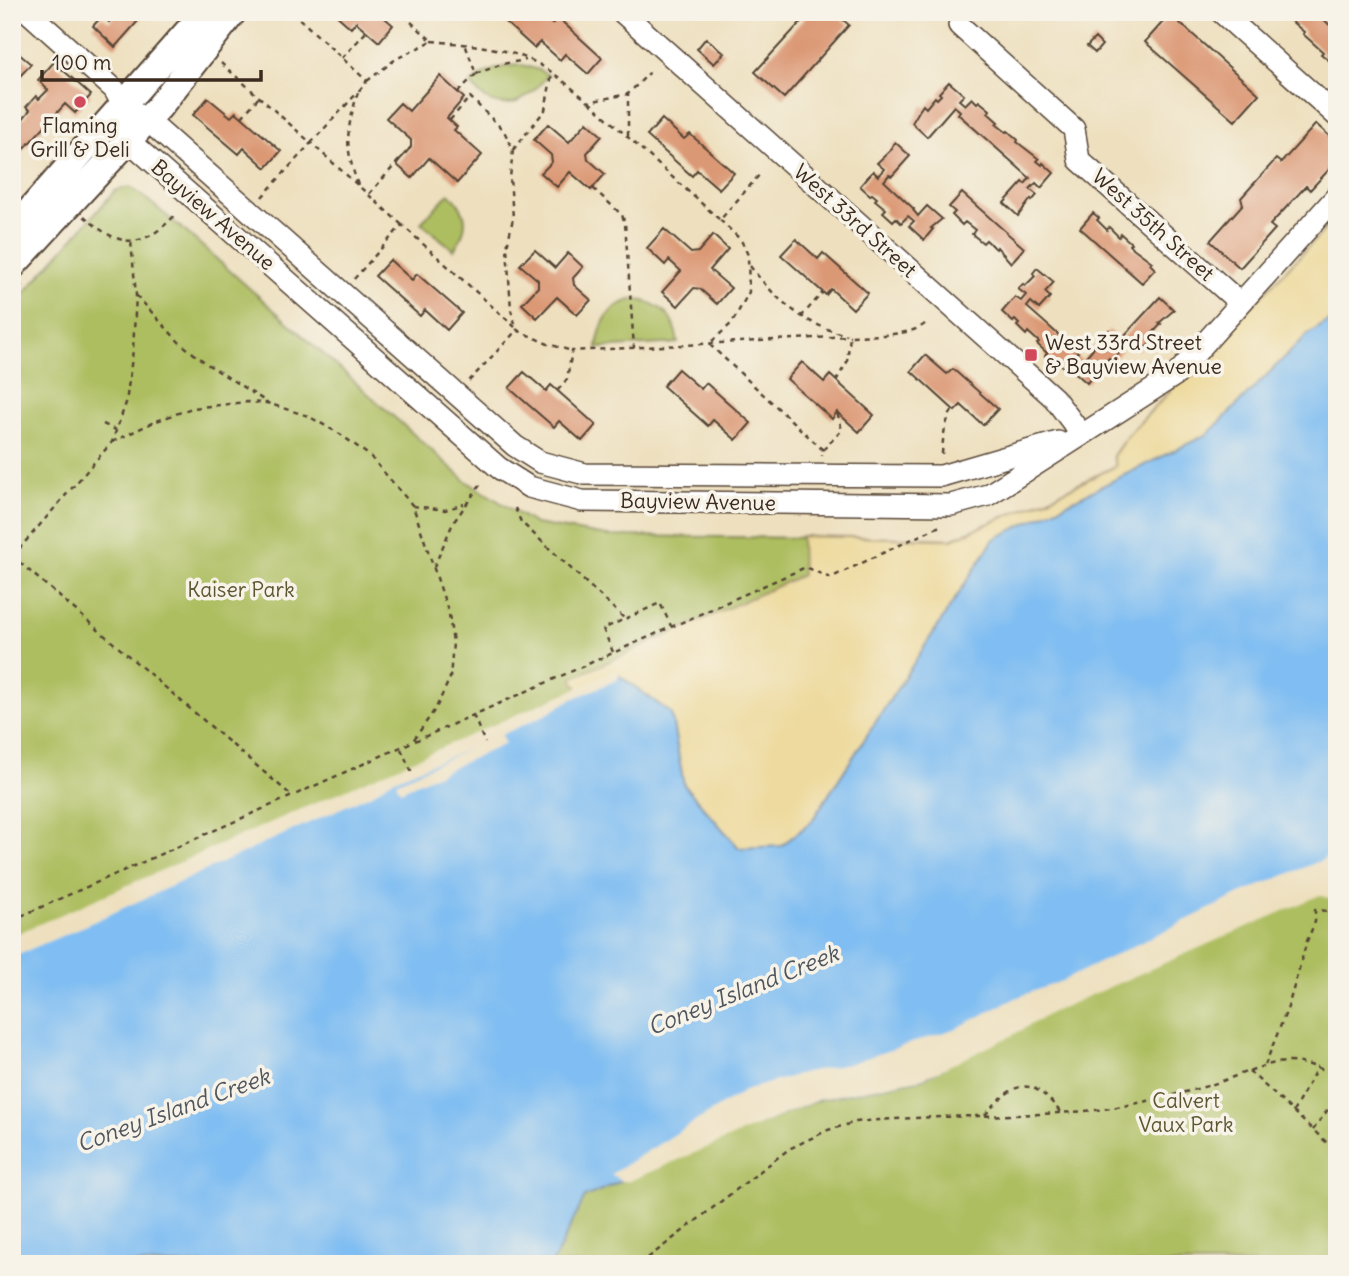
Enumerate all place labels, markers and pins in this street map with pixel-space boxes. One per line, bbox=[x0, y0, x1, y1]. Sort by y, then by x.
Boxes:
marker: Flaming Grill & Deli bbox=[72, 94, 88, 110]
place label: Flaming Grill & Deli bbox=[30, 112, 130, 163]
place label: West 33rd Street & Bayview Avenue bbox=[1045, 329, 1222, 380]
marker: West 33rd Street & Bayview Avenue bbox=[1023, 347, 1039, 363]

